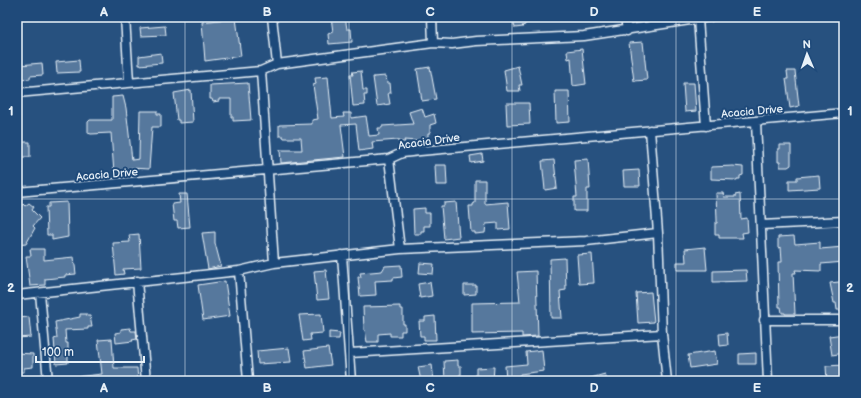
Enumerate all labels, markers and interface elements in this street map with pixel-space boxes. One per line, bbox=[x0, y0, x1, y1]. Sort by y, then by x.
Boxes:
text: A bbox=[99, 4, 108, 20]
text: B bbox=[262, 4, 272, 20]
text: C bbox=[425, 4, 435, 20]
text: D bbox=[589, 4, 599, 20]
text: E bbox=[753, 4, 762, 20]
north arrow bbox=[787, 34, 827, 74]
text: N bbox=[802, 38, 811, 51]
street label: Acacia Drive bbox=[721, 102, 784, 121]
text: 1 bbox=[8, 103, 14, 119]
text: 1 bbox=[847, 103, 853, 119]
street label: Acacia Drive bbox=[397, 131, 461, 152]
street label: Acacia Drive bbox=[76, 165, 139, 184]
text: 2 bbox=[7, 280, 15, 296]
text: 2 bbox=[846, 280, 854, 296]
scale bar bbox=[36, 338, 144, 364]
text: 100 m bbox=[42, 345, 74, 360]
text: A bbox=[99, 380, 108, 396]
text: B bbox=[262, 380, 272, 396]
text: C bbox=[425, 380, 435, 396]
text: D bbox=[589, 380, 599, 396]
text: E bbox=[753, 380, 762, 396]

